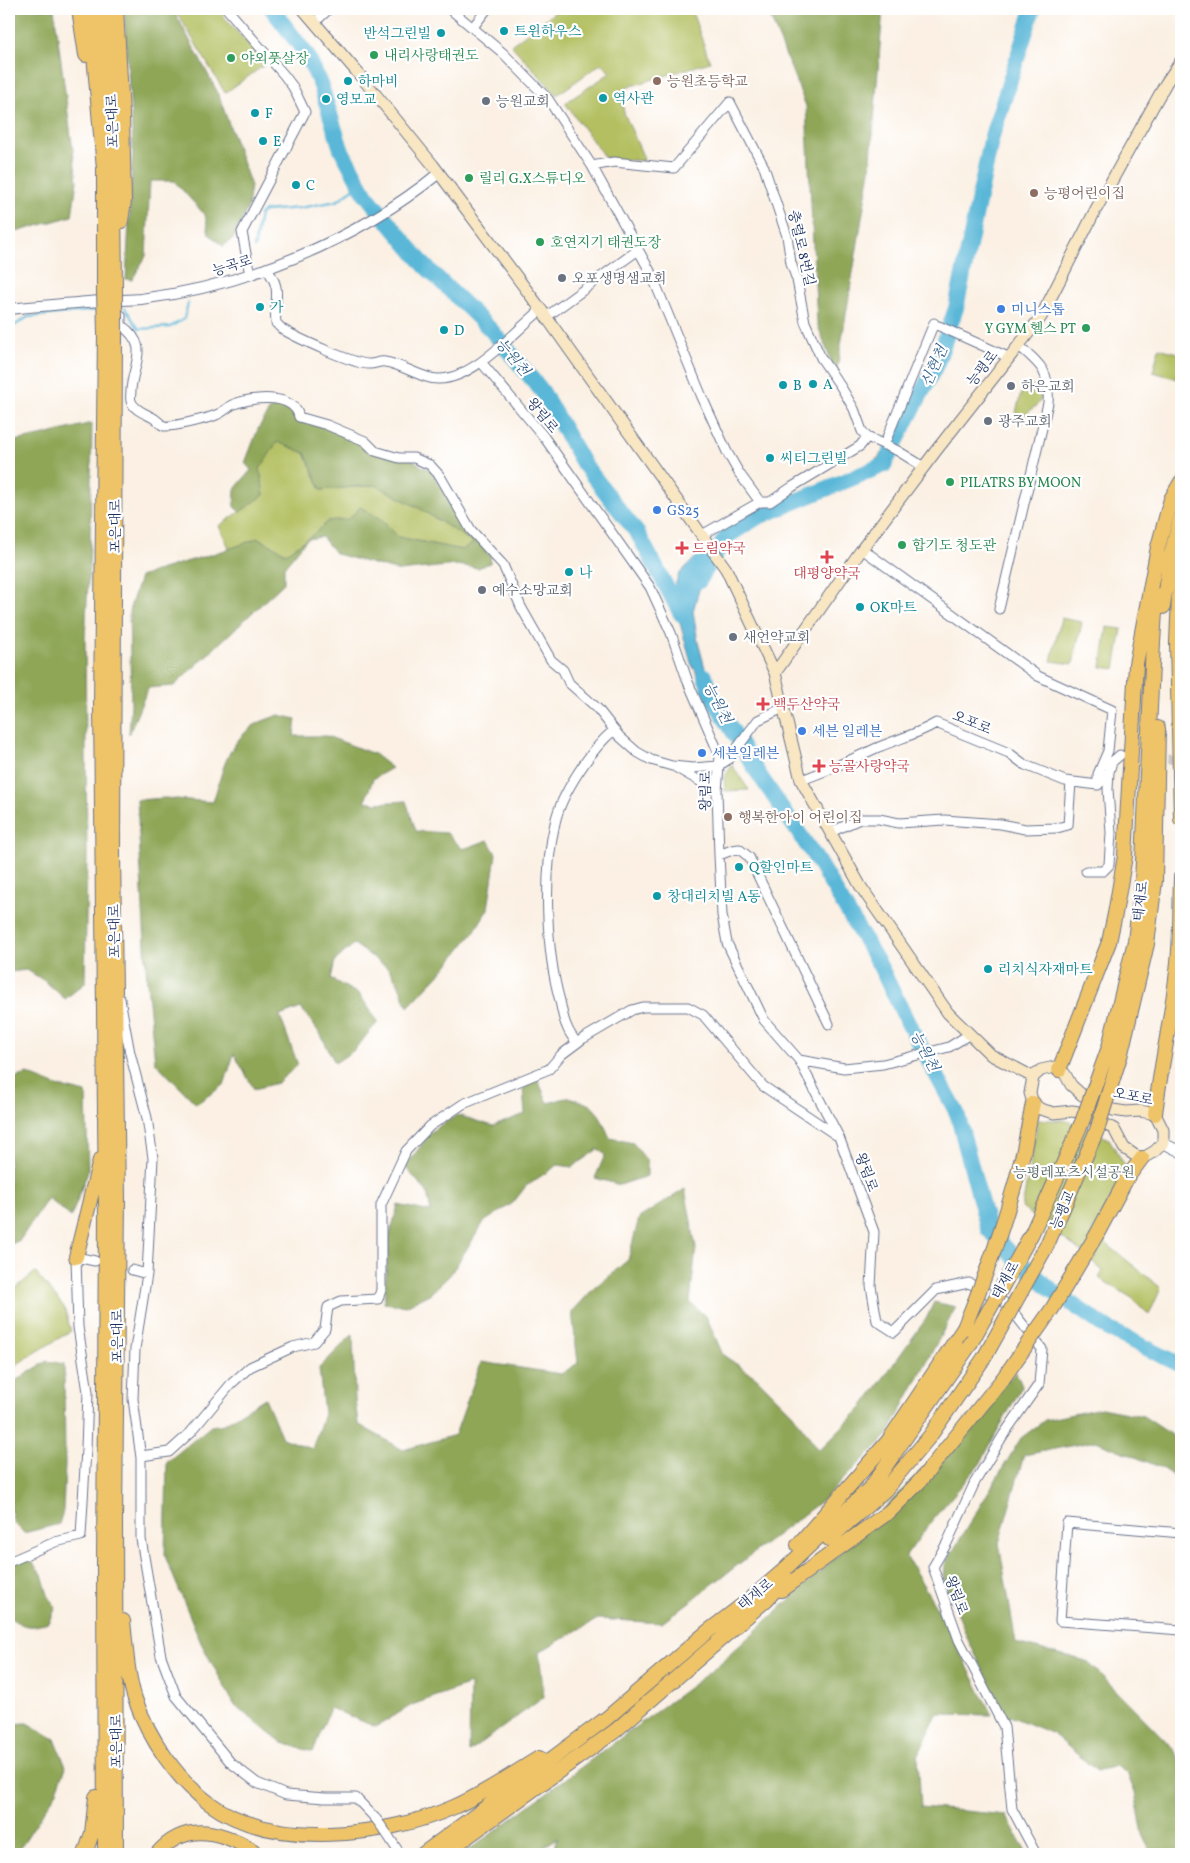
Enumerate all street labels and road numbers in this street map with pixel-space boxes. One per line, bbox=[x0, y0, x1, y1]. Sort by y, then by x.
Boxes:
street label: 포은대로 bbox=[103, 93, 124, 148]
street label: 충렬로 8번길 bbox=[783, 208, 819, 288]
street label: 능곡로 bbox=[210, 251, 255, 281]
street label: 능평로 bbox=[963, 347, 1003, 391]
street label: 왕림로 bbox=[522, 394, 562, 438]
street label: 포은대로 bbox=[107, 498, 126, 553]
street label: 오포로 bbox=[949, 707, 994, 740]
street label: 왕림로 bbox=[697, 770, 716, 811]
street label: 태재로 bbox=[1130, 879, 1153, 922]
street label: 포은대로 bbox=[106, 903, 125, 958]
street label: 오포로 bbox=[1111, 1084, 1155, 1111]
street label: 왕림로 bbox=[850, 1150, 882, 1195]
street label: 능평교 bbox=[1047, 1188, 1080, 1233]
street label: 태재로 bbox=[988, 1258, 1025, 1303]
street label: 포은대로 bbox=[109, 1308, 128, 1363]
street label: 왕림로 bbox=[940, 1573, 972, 1618]
street label: 태재로 bbox=[734, 1575, 778, 1615]
street label: 포은대로 bbox=[108, 1713, 127, 1768]

